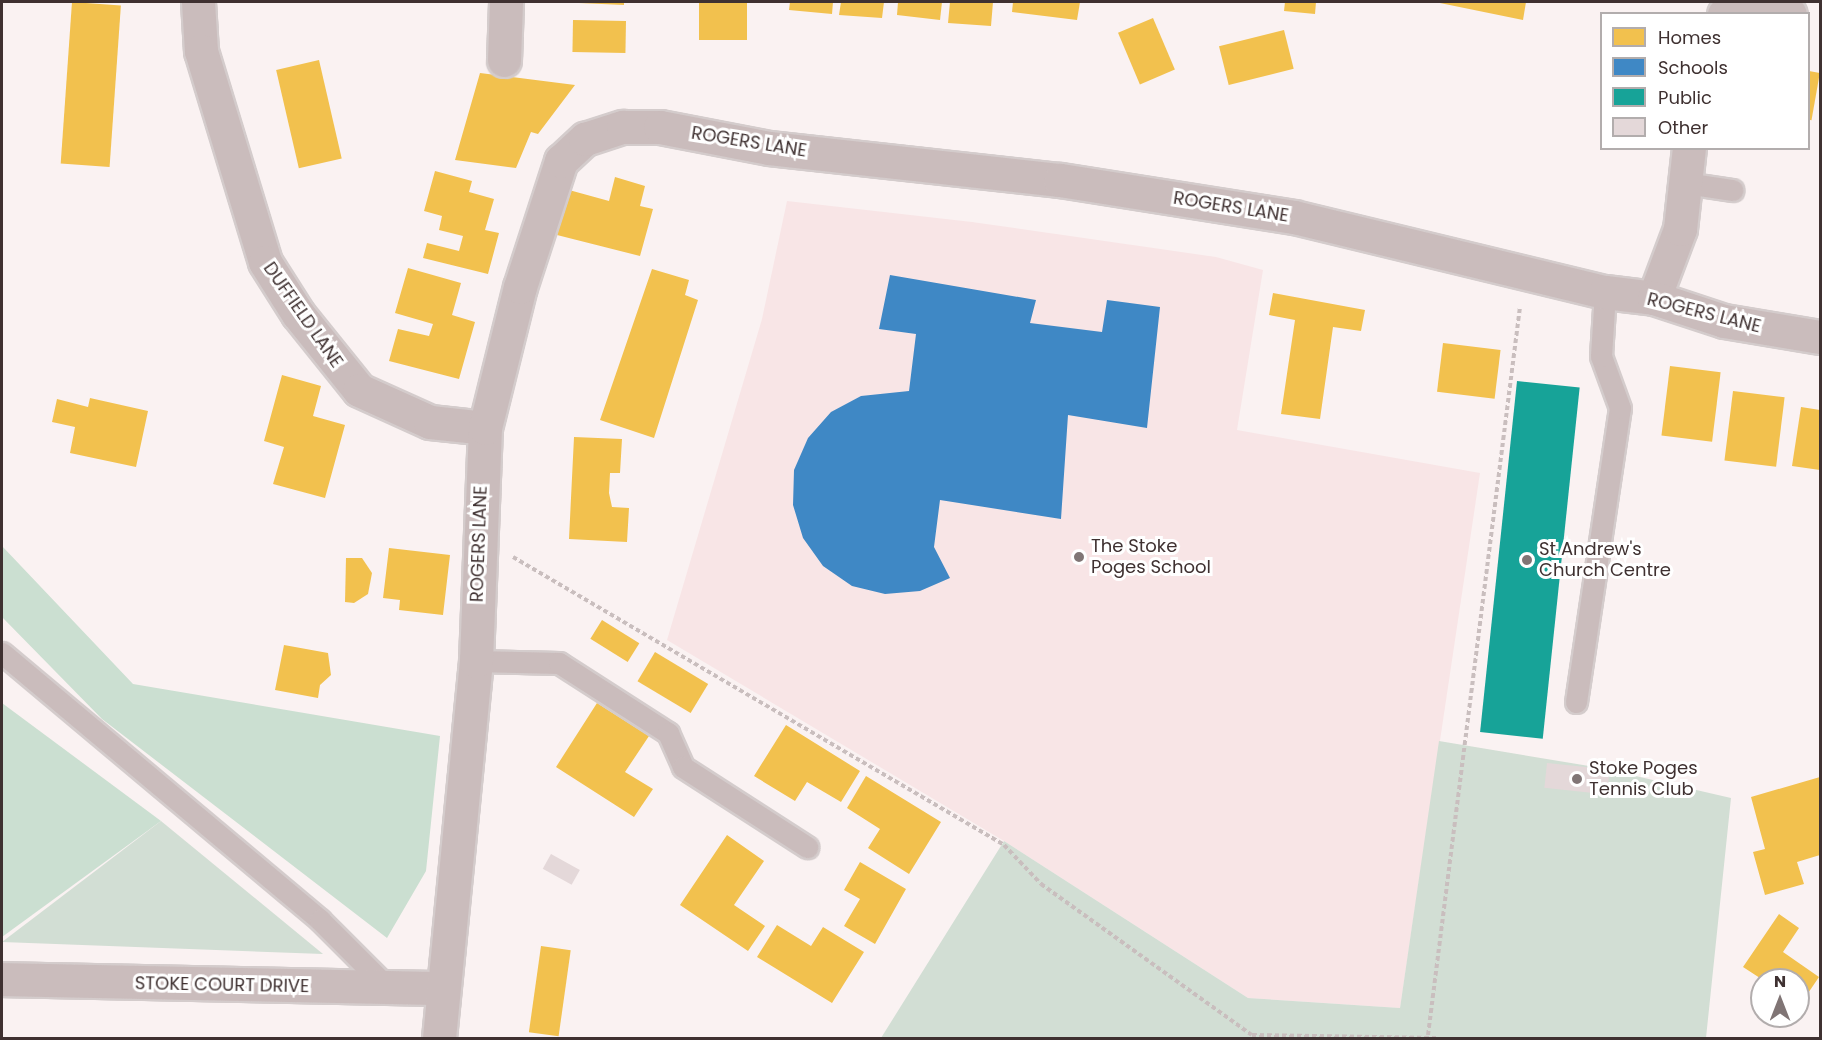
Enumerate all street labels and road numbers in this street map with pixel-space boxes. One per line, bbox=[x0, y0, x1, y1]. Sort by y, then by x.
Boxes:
street label: ROGERS LANE bbox=[690, 122, 808, 162]
street label: ROGERS LANE bbox=[1172, 187, 1290, 227]
street label: DUFFIELD LANE bbox=[259, 258, 347, 372]
street label: ROGERS LANE bbox=[1645, 288, 1763, 338]
street label: ROGERS LANE bbox=[466, 485, 492, 603]
street label: STOKE COURT DRIVE bbox=[135, 973, 309, 997]

